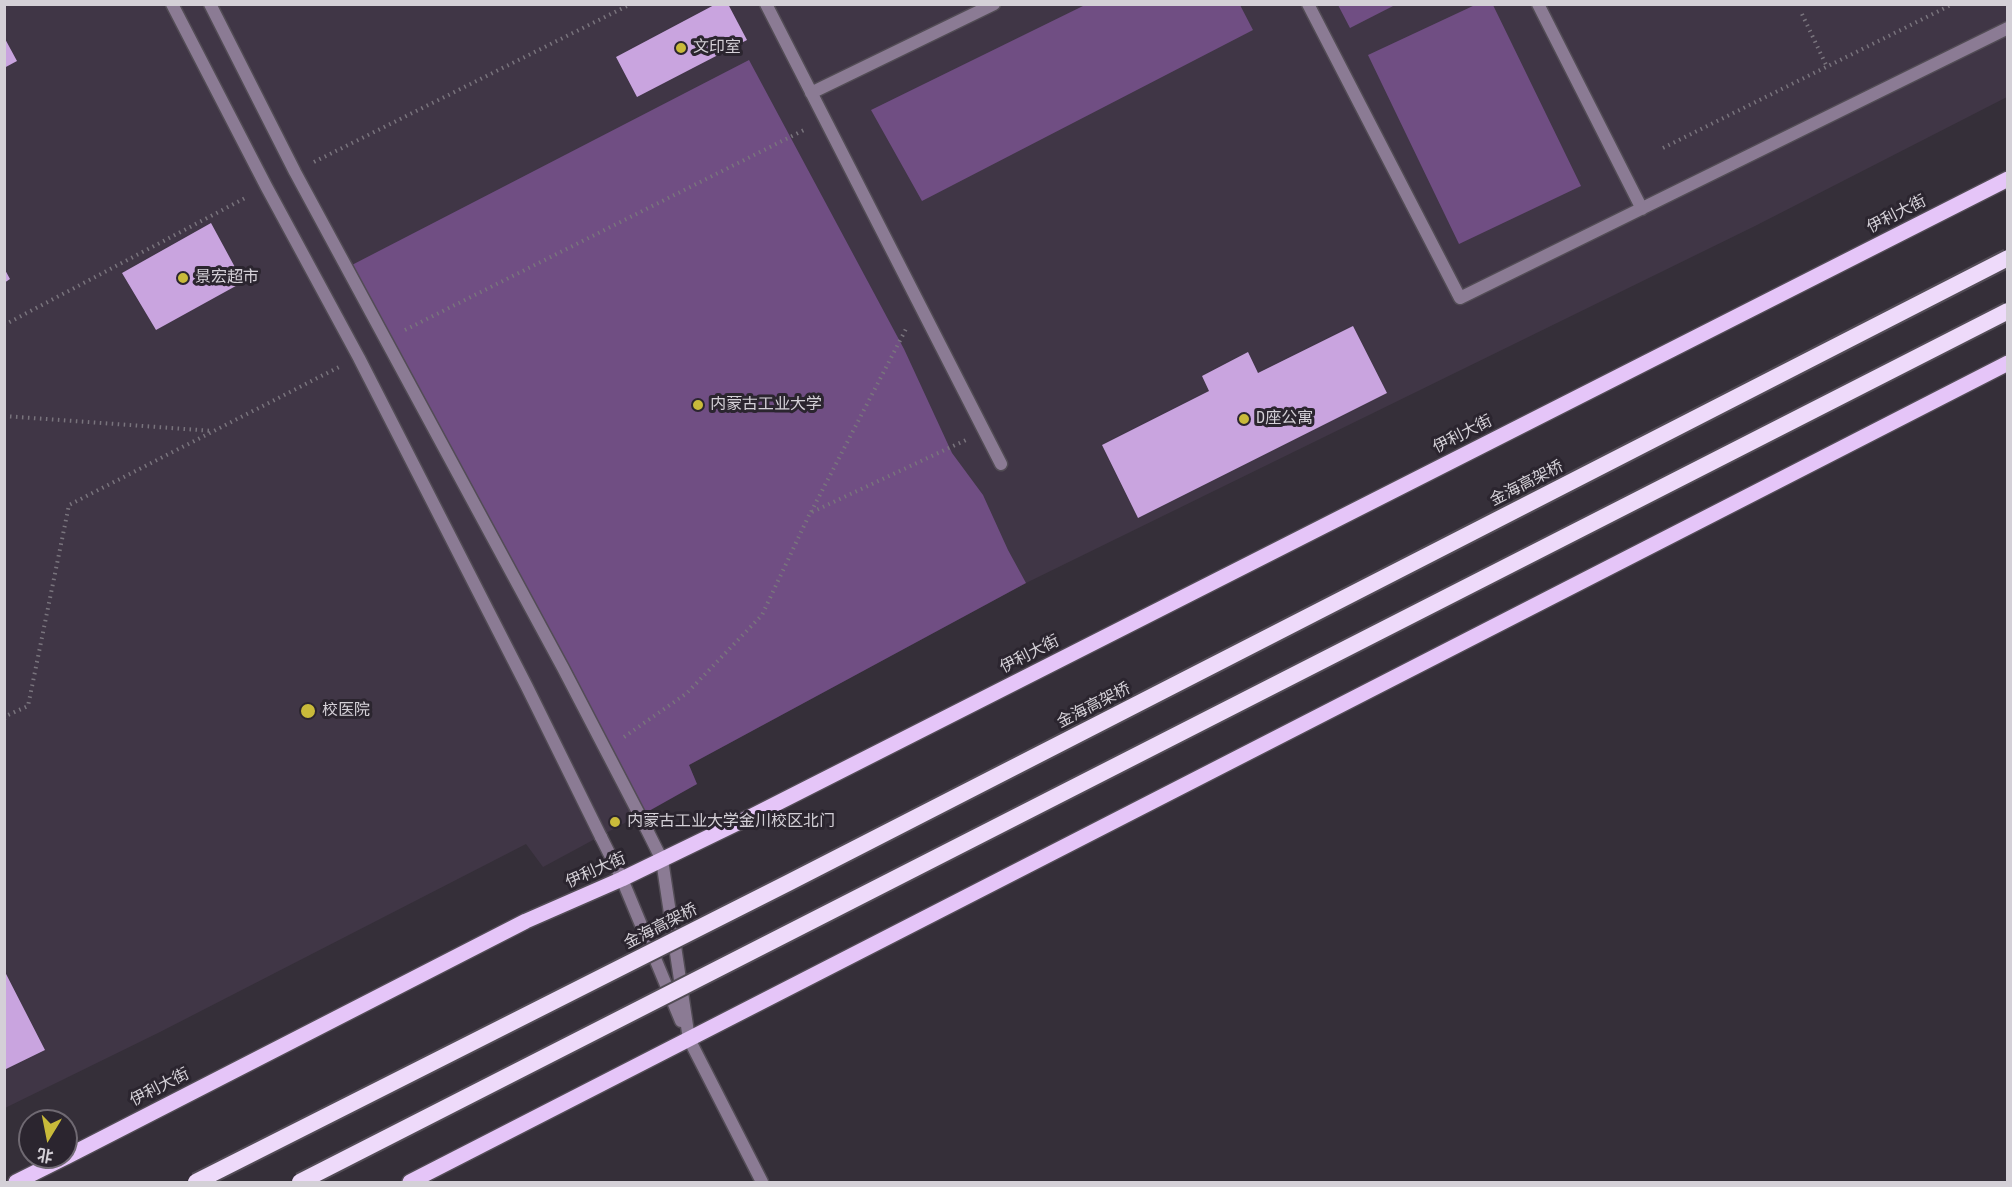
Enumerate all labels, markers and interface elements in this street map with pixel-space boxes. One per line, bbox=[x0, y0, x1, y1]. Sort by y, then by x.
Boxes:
place label: 文印室 bbox=[693, 38, 741, 58]
marker: 文印室 bbox=[674, 41, 688, 55]
street label: 伊利大街 bbox=[1864, 192, 1930, 238]
place label: 景宏超市 bbox=[195, 268, 259, 288]
marker: 景宏超市 bbox=[176, 271, 190, 285]
place label: 内蒙古工业大学 bbox=[710, 395, 822, 415]
marker: 内蒙古工业大学 bbox=[691, 398, 705, 412]
place label: D座公寓 bbox=[1256, 409, 1313, 429]
marker: D座公寓 bbox=[1237, 412, 1251, 426]
street label: 伊利大街 bbox=[1430, 412, 1496, 458]
street label: 金海高架桥 bbox=[1487, 457, 1567, 511]
street label: 伊利大街 bbox=[997, 632, 1063, 678]
street label: 金海高架桥 bbox=[1054, 679, 1134, 733]
place label: 校医院 bbox=[322, 701, 370, 721]
marker: 校医院 bbox=[299, 702, 317, 720]
place label: 内蒙古工业大学金川校区北门 bbox=[627, 812, 835, 832]
marker: 内蒙古工业大学金川校区北门 bbox=[608, 815, 622, 829]
street label: 伊利大街 bbox=[563, 849, 629, 893]
street label: 金海高架桥 bbox=[621, 900, 701, 954]
street label: 伊利大街 bbox=[127, 1065, 193, 1111]
north arrow bbox=[18, 1109, 78, 1169]
text: 北 bbox=[36, 1145, 55, 1166]

